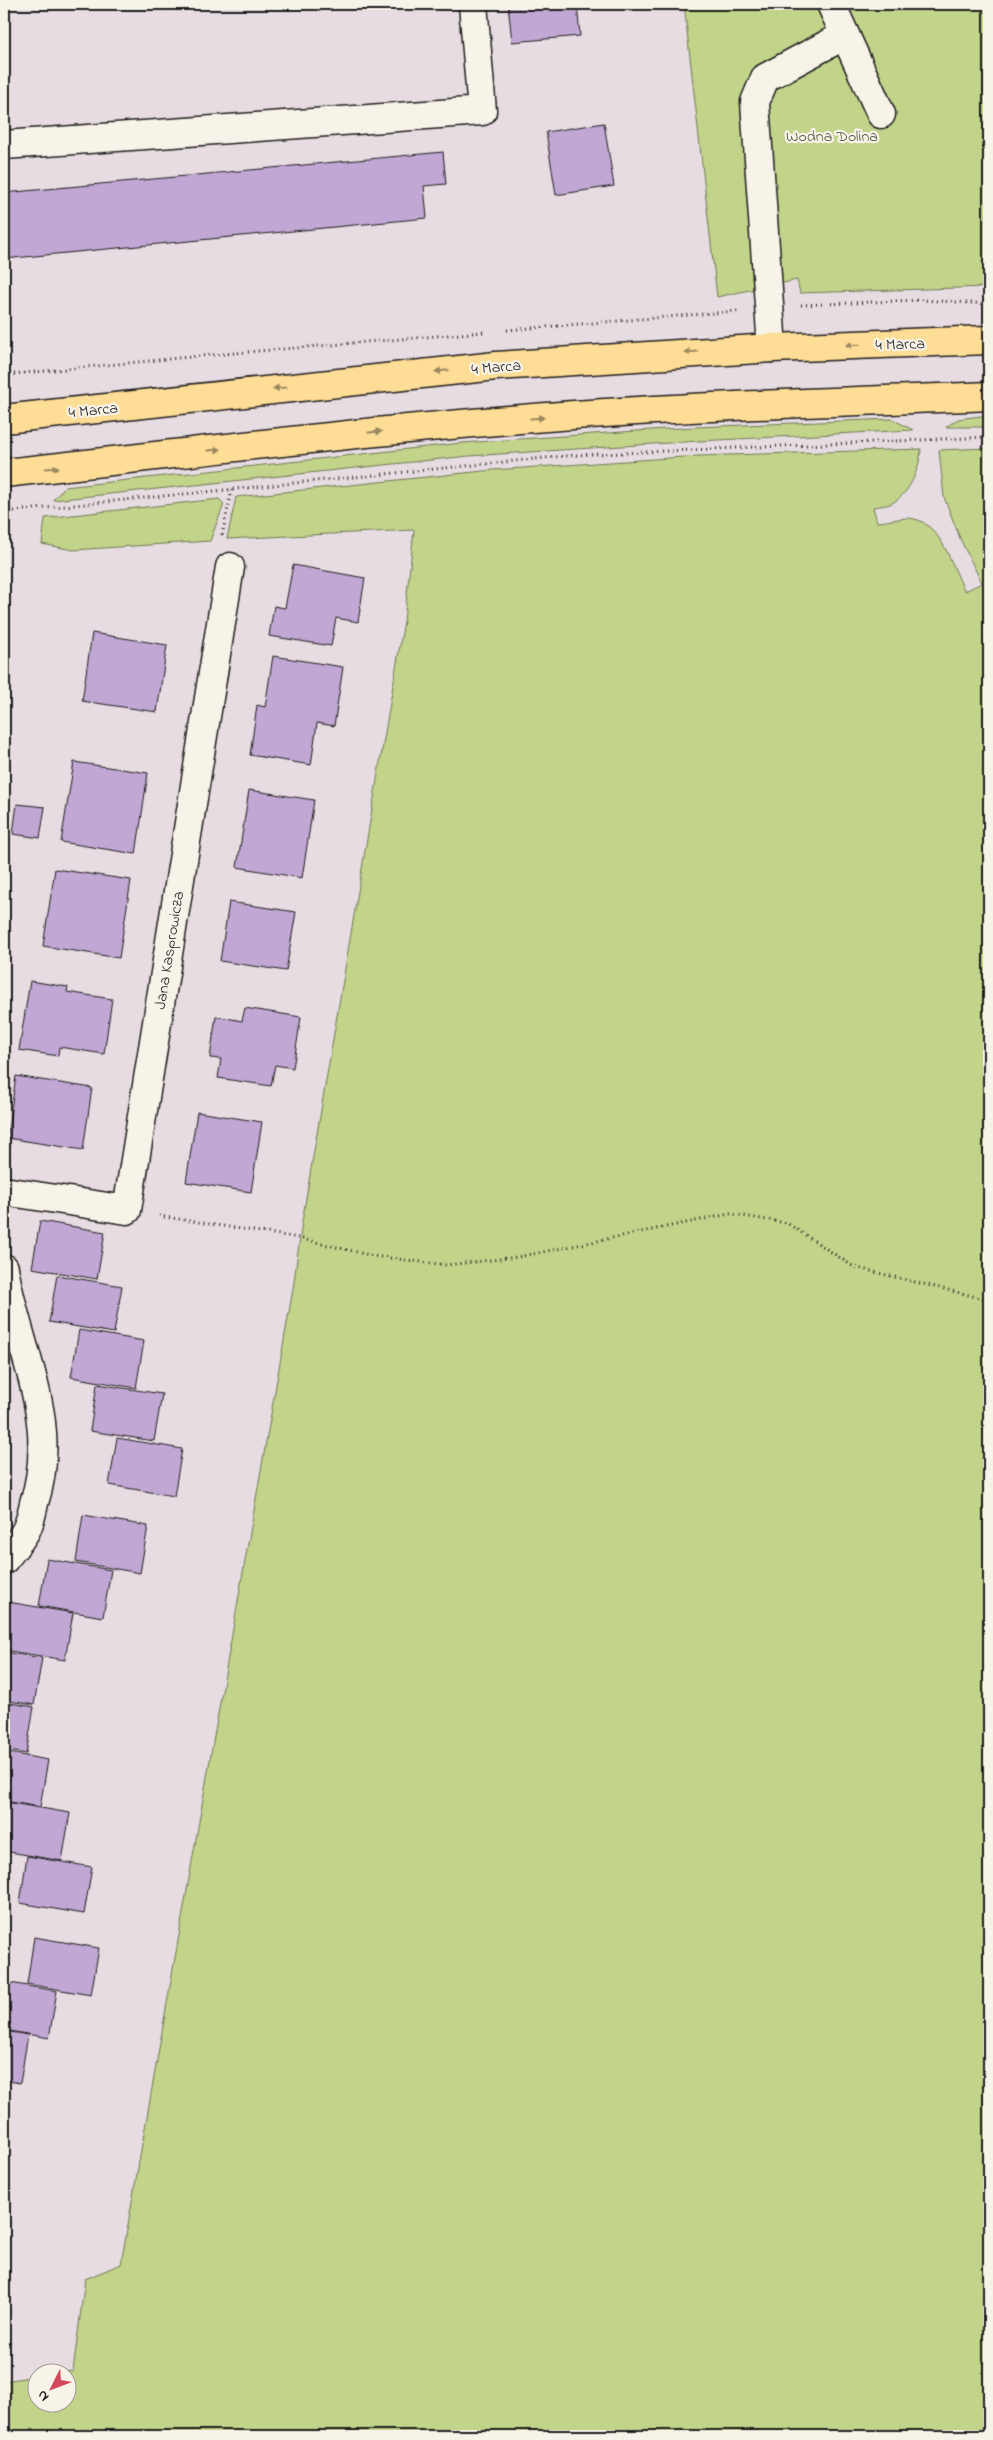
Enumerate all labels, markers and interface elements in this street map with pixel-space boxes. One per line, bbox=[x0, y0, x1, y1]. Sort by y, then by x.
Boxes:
park label: Wodna Dolina bbox=[786, 125, 878, 149]
street label: 4 Marca bbox=[875, 332, 925, 358]
one-way arrow bbox=[845, 341, 861, 349]
one-way arrow bbox=[683, 349, 699, 357]
street label: 4 Marca bbox=[470, 354, 522, 382]
one-way arrow bbox=[433, 367, 449, 375]
one-way arrow bbox=[272, 384, 288, 392]
street label: 4 Marca bbox=[67, 396, 119, 426]
one-way arrow bbox=[529, 414, 545, 422]
one-way arrow bbox=[368, 428, 384, 436]
one-way arrow bbox=[206, 446, 222, 454]
one-way arrow bbox=[45, 464, 61, 472]
street label: Jana Kasprowicza bbox=[149, 889, 191, 1011]
north arrow bbox=[28, 2362, 78, 2412]
text: N bbox=[32, 2385, 54, 2406]

